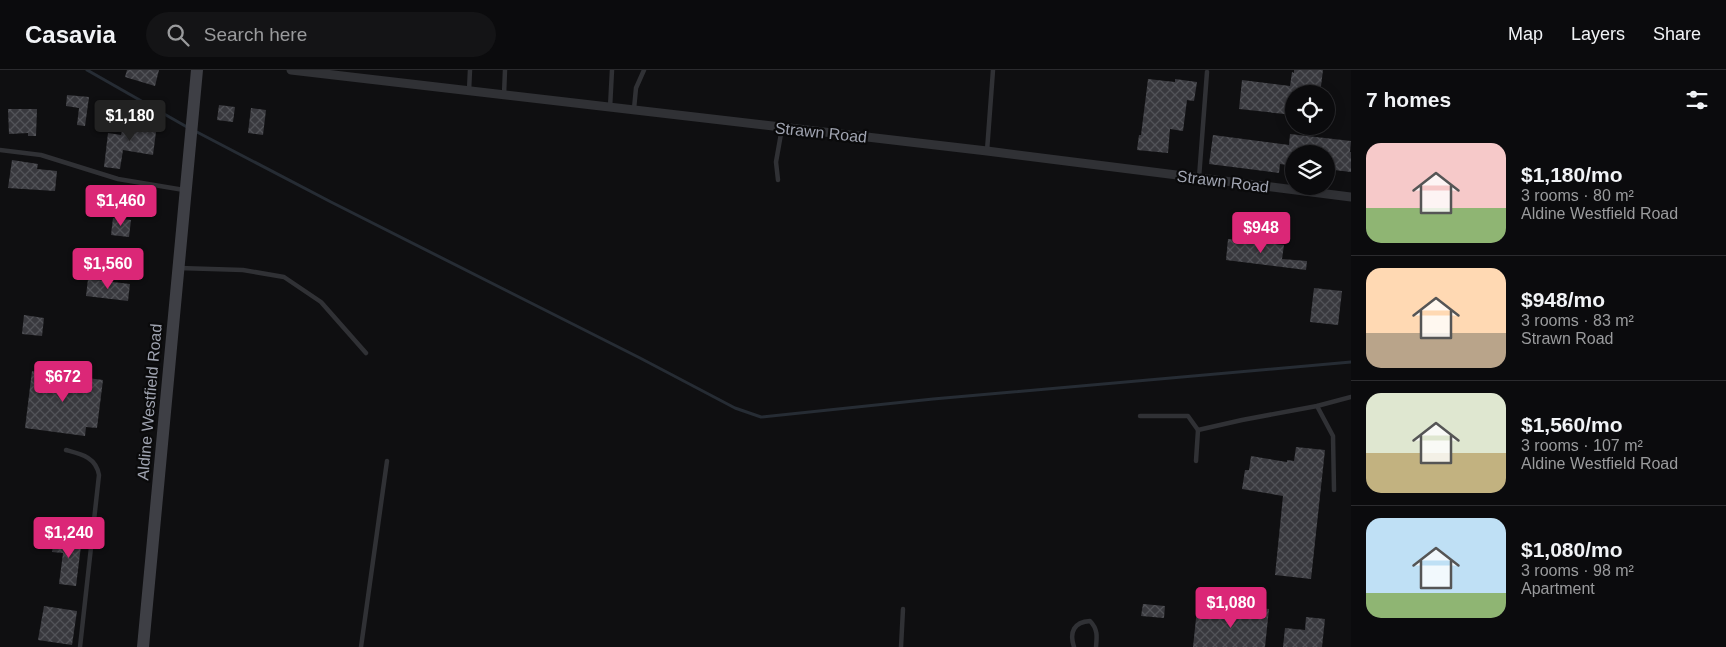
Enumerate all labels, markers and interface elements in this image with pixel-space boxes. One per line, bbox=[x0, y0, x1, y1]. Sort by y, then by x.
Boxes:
search box bbox=[146, 12, 496, 57]
text: Casavia bbox=[25, 21, 116, 48]
icon: search bbox=[164, 21, 192, 49]
text: Search here bbox=[204, 24, 307, 45]
text: Map bbox=[1508, 24, 1543, 44]
text: Layers bbox=[1571, 24, 1625, 44]
text: Share bbox=[1653, 24, 1701, 44]
map controls bbox=[1285, 85, 1335, 195]
button: locate bbox=[1285, 85, 1335, 135]
icon: filters bbox=[1683, 86, 1711, 114]
text: 7 homes bbox=[1366, 88, 1451, 111]
pin: $1,180 bbox=[89, 100, 171, 142]
text: $1,180 bbox=[106, 107, 154, 124]
street label: Strawn Road bbox=[774, 119, 868, 146]
button: layers bbox=[1285, 145, 1335, 195]
icon: home bbox=[1406, 163, 1466, 223]
text: $1,180/mo bbox=[1521, 163, 1623, 186]
street label: Strawn Road bbox=[1176, 167, 1270, 196]
pin: $1,460 bbox=[80, 184, 162, 227]
text: 3 rooms · 80 m² bbox=[1521, 187, 1634, 204]
text: $1,460 bbox=[97, 192, 145, 209]
text: Aldine Westfield Road bbox=[1521, 205, 1678, 222]
pin: $948 bbox=[1231, 212, 1291, 254]
text: $948 bbox=[1243, 219, 1279, 236]
pin: $1,560 bbox=[67, 248, 149, 290]
text: $1,560 bbox=[84, 255, 132, 272]
icon: home bbox=[1406, 288, 1466, 348]
text: $948/mo bbox=[1521, 288, 1605, 311]
text: 3 rooms · 83 m² bbox=[1521, 312, 1634, 329]
street label: Aldine Westfield Road bbox=[134, 323, 165, 481]
text: Strawn Road bbox=[1521, 330, 1614, 347]
pin: $672 bbox=[33, 360, 93, 403]
text: $672 bbox=[45, 368, 81, 385]
icon: home bbox=[1406, 413, 1466, 473]
text: $1,560/mo bbox=[1521, 413, 1623, 436]
text: 3 rooms · 107 m² bbox=[1521, 437, 1643, 454]
text: Aldine Westfield Road bbox=[1521, 455, 1678, 472]
pin: $1,240 bbox=[28, 516, 110, 559]
text: $1,240 bbox=[45, 524, 93, 541]
icon: home bbox=[1406, 538, 1466, 598]
text: $1,080/mo bbox=[1521, 538, 1623, 561]
text: 3 rooms · 98 m² bbox=[1521, 562, 1634, 579]
text: Apartment bbox=[1521, 580, 1595, 597]
pin: $1,080 bbox=[1190, 586, 1272, 629]
text: $1,080 bbox=[1207, 594, 1255, 611]

